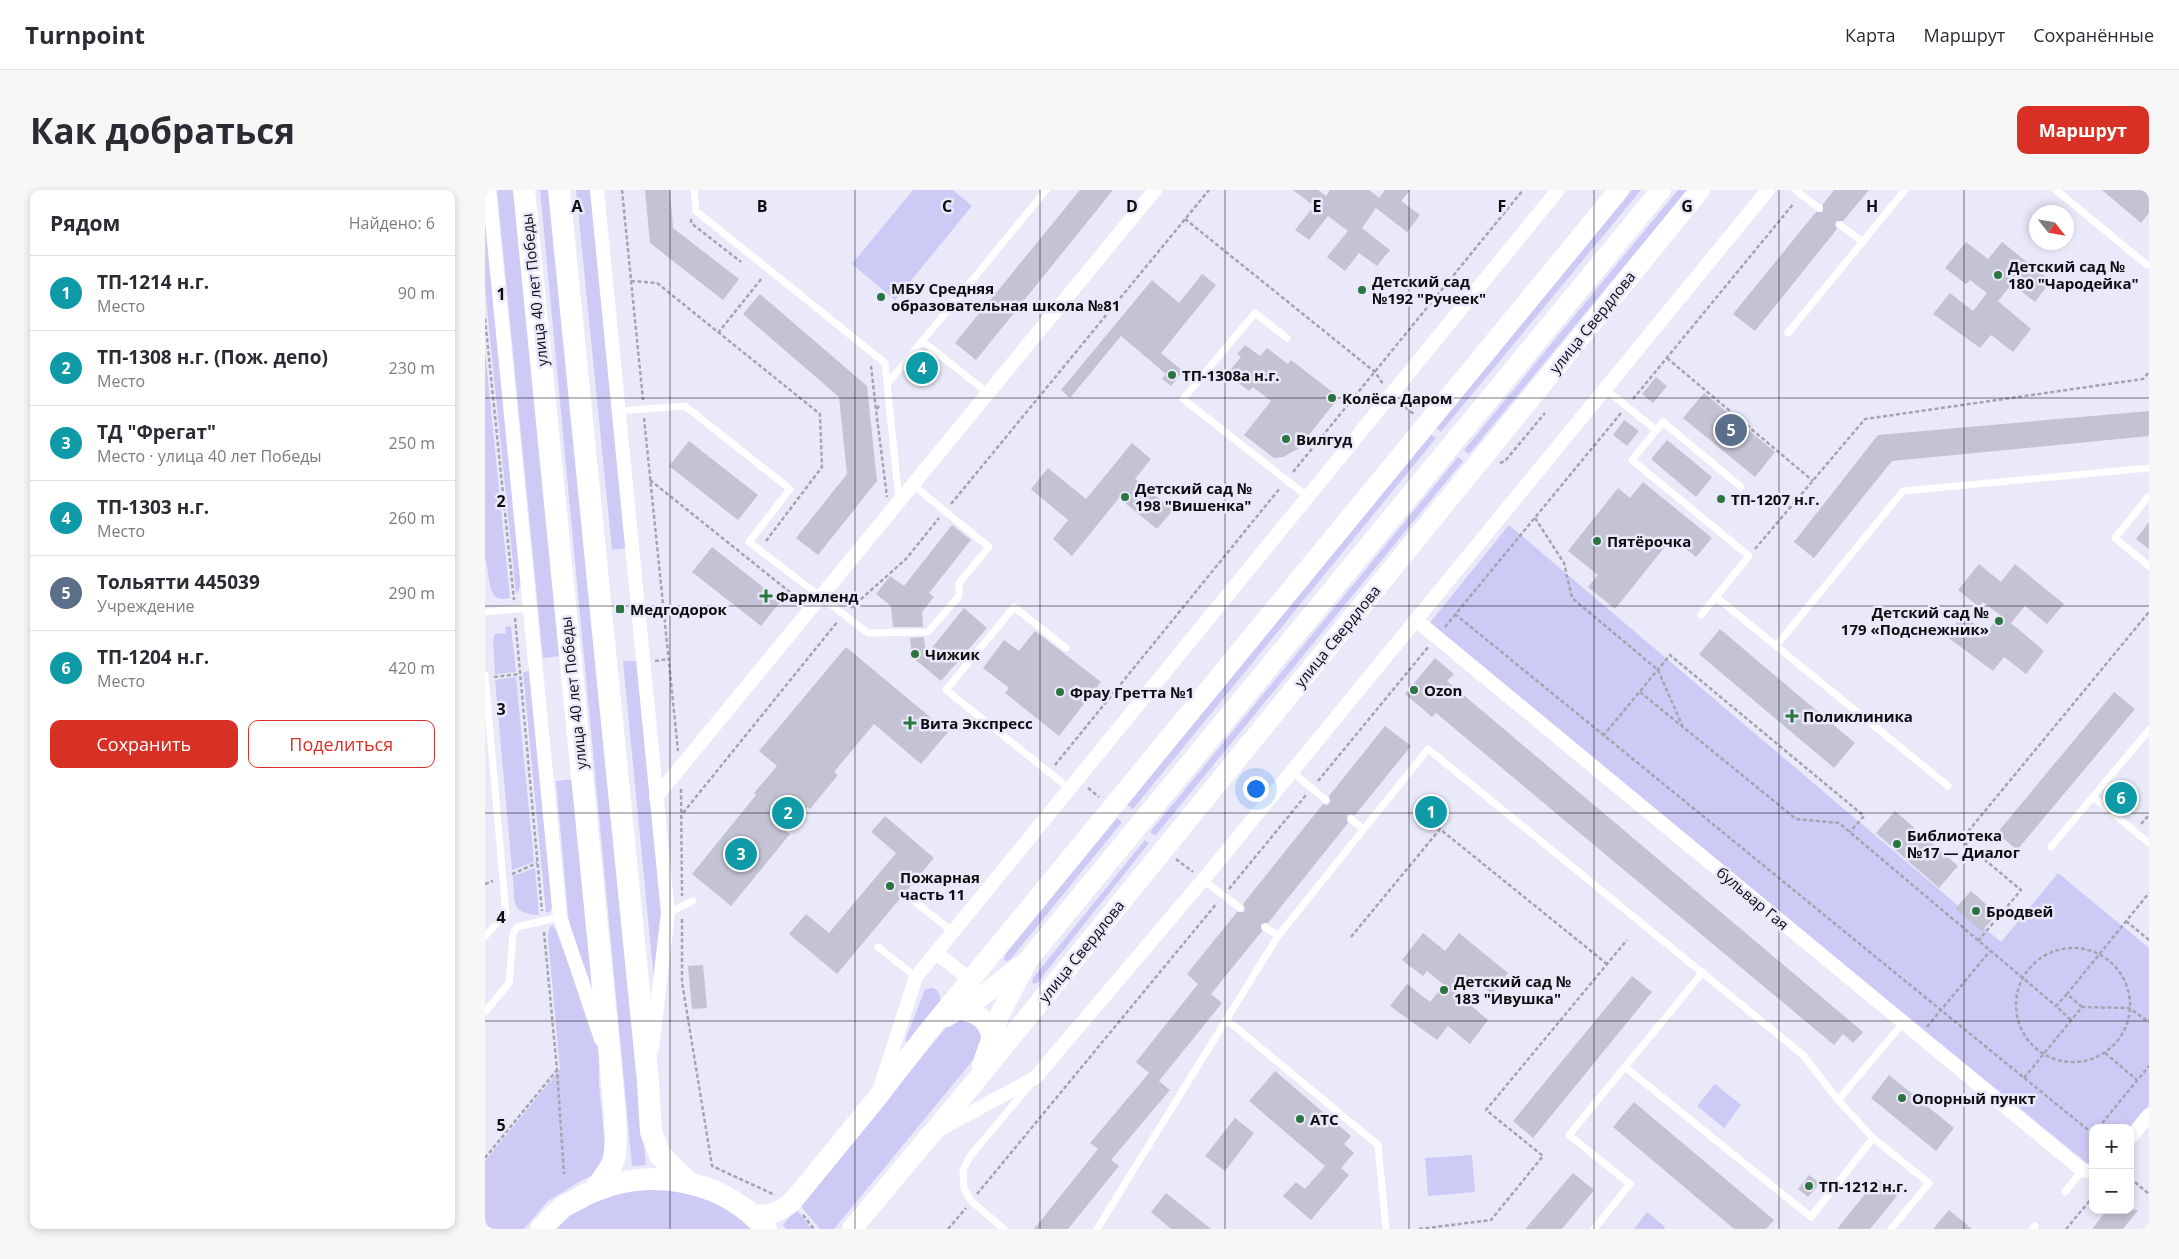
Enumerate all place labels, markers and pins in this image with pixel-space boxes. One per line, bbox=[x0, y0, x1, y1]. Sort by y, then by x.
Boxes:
place label: Детский сад № 180 "Чародейка" bbox=[2008, 256, 2139, 293]
marker: Детский сад № 180 "Чародейка" bbox=[1992, 269, 2004, 281]
place label: Детский сад №192 "Ручеек" bbox=[1372, 271, 1486, 308]
place label: МБУ Средняя образовательная школа №81 bbox=[891, 278, 1120, 315]
marker: Детский сад №192 "Ручеек" bbox=[1356, 284, 1368, 296]
marker: МБУ Средняя образовательная школа №81 bbox=[875, 291, 887, 303]
pin: 4 bbox=[906, 349, 938, 387]
place label: ТП-1308а н.г. bbox=[1182, 365, 1280, 385]
marker: ТП-1308а н.г. bbox=[1166, 369, 1178, 381]
place label: Колёса Даром bbox=[1342, 388, 1453, 408]
marker: Колёса Даром bbox=[1326, 392, 1338, 404]
pin: 5 bbox=[1715, 411, 1747, 449]
place label: Вилгуд bbox=[1296, 429, 1352, 449]
marker: Вилгуд bbox=[1280, 433, 1292, 445]
place label: Детский сад № 198 "Вишенка" bbox=[1135, 478, 1252, 515]
place label: ТП-1207 н.г. bbox=[1731, 489, 1820, 509]
marker: Детский сад № 198 "Вишенка" bbox=[1119, 491, 1131, 503]
marker: ТП-1207 н.г. bbox=[1715, 493, 1727, 505]
place label: Пятёрочка bbox=[1607, 531, 1691, 551]
marker: Пятёрочка bbox=[1591, 535, 1603, 547]
place label: Фармленд bbox=[776, 586, 859, 606]
marker: Фармленд bbox=[760, 590, 772, 602]
place label: Медгодорок bbox=[630, 599, 727, 619]
place label: Детский сад № 179 «Подснежник» bbox=[1841, 602, 1989, 639]
marker: Медгодорок bbox=[614, 603, 626, 615]
marker: Детский сад № 179 «Подснежник» bbox=[1993, 615, 2005, 627]
place label: Чижик bbox=[925, 644, 981, 664]
marker: Чижик bbox=[909, 648, 921, 660]
place label: Ozon bbox=[1424, 680, 1462, 700]
place label: Фрау Гретта №1 bbox=[1070, 682, 1194, 702]
marker: Ozon bbox=[1408, 684, 1420, 696]
marker: Фрау Гретта №1 bbox=[1054, 686, 1066, 698]
place label: Поликлиника bbox=[1803, 706, 1913, 726]
marker: Поликлиника bbox=[1785, 709, 1799, 723]
place label: Вита Экспресс bbox=[920, 713, 1033, 733]
marker: Вита Экспресс bbox=[904, 717, 916, 729]
pin: 6 bbox=[2105, 779, 2137, 817]
pin: 1 bbox=[1415, 793, 1447, 831]
pin: 2 bbox=[772, 794, 804, 832]
place label: Библиотека №17 — Диалог bbox=[1907, 825, 2020, 862]
pin: 3 bbox=[725, 835, 757, 873]
marker: Библиотека №17 — Диалог bbox=[1891, 838, 1903, 850]
place label: Пожарная часть 11 bbox=[900, 867, 980, 904]
marker: Пожарная часть 11 bbox=[884, 880, 896, 892]
place label: Бродвей bbox=[1986, 901, 2053, 921]
marker: Бродвей bbox=[1970, 905, 1982, 917]
place label: Детский сад № 183 "Ивушка" bbox=[1454, 971, 1571, 1008]
marker: Детский сад № 183 "Ивушка" bbox=[1438, 984, 1450, 996]
place label: Опорный пункт bbox=[1912, 1088, 2036, 1108]
marker: Опорный пункт bbox=[1896, 1092, 1908, 1104]
place label: АТС bbox=[1310, 1109, 1339, 1129]
marker: АТС bbox=[1294, 1113, 1306, 1125]
place label: ТП-1212 н.г. bbox=[1819, 1176, 1908, 1196]
marker: ТП-1212 н.г. bbox=[1803, 1180, 1815, 1192]

